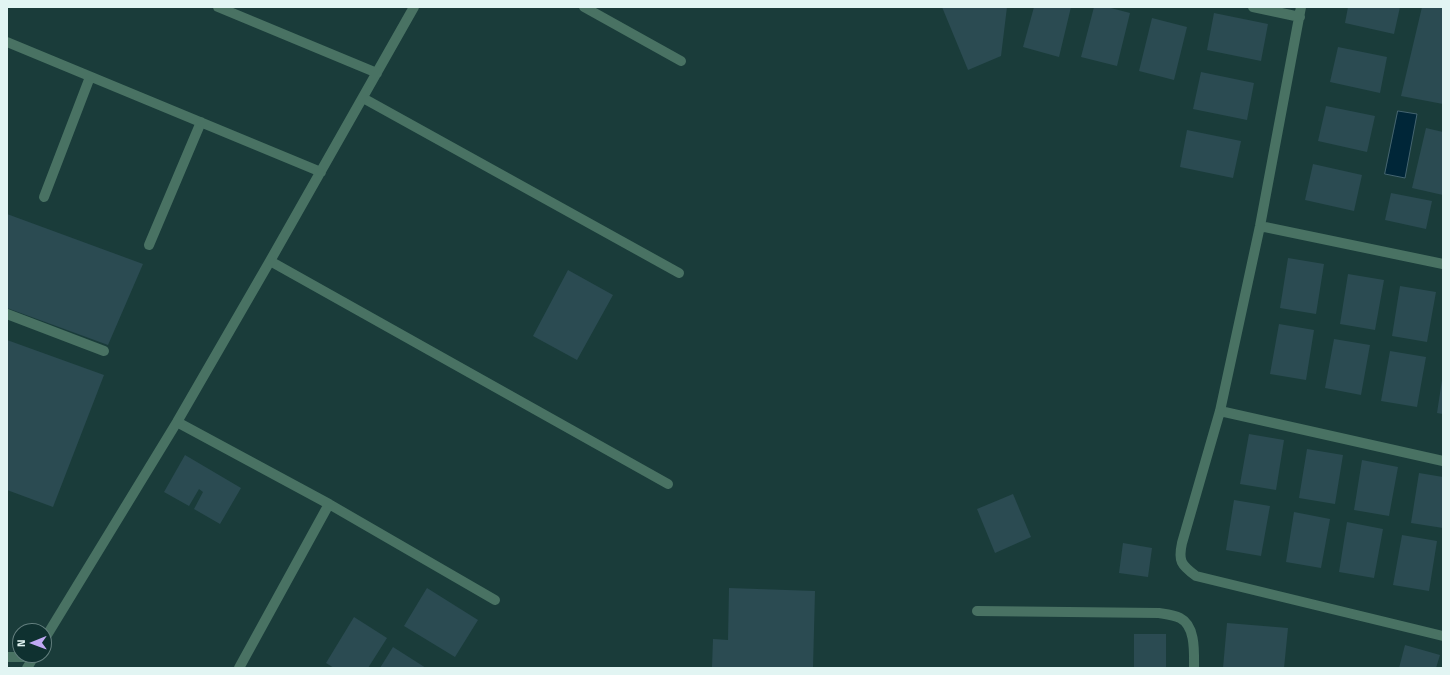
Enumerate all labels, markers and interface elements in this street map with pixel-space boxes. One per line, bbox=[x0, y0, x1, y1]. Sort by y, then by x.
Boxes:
north arrow bbox=[12, 623, 52, 663]
text: N bbox=[13, 639, 29, 647]

